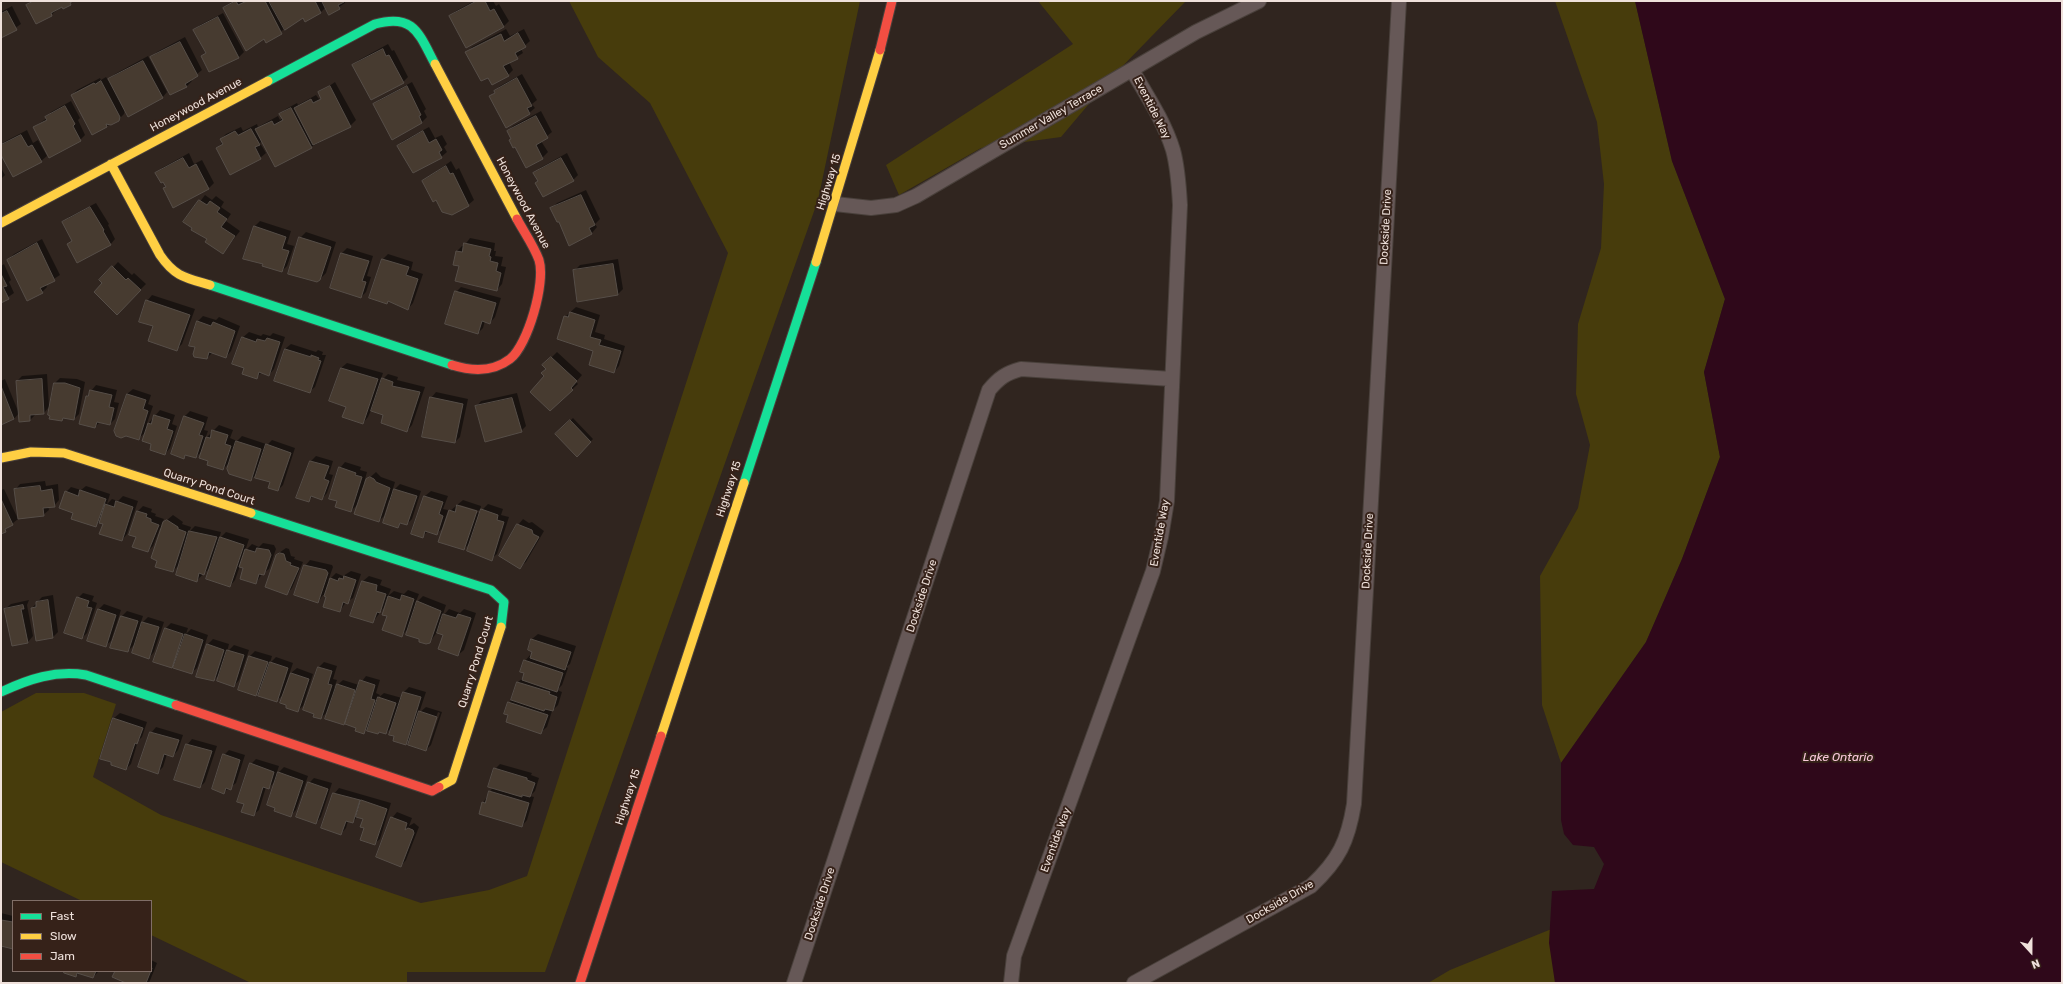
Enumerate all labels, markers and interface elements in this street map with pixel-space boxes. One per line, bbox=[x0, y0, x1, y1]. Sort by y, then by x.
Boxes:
street label: Honeywood Avenue bbox=[148, 75, 244, 135]
street label: Eventide Way bbox=[1131, 75, 1173, 141]
street label: Summer Valley Terrace bbox=[997, 82, 1105, 152]
street label: Highway 15 bbox=[814, 152, 844, 212]
street label: Honeywood Avenue bbox=[493, 155, 553, 251]
street label: Dockside Drive bbox=[1377, 189, 1395, 265]
street label: Highway 15 bbox=[714, 459, 744, 519]
street label: Quarry Pond Court bbox=[162, 466, 256, 508]
street label: Eventide Way bbox=[1148, 498, 1172, 568]
street label: Dockside Drive bbox=[1359, 513, 1377, 589]
street label: Dockside Drive bbox=[904, 558, 940, 634]
street label: Quarry Pond Court bbox=[456, 615, 496, 709]
water label: Lake Ontario bbox=[1803, 751, 1873, 765]
street label: Highway 15 bbox=[613, 767, 643, 827]
street label: Eventide Way bbox=[1038, 806, 1074, 874]
street label: Dockside Drive bbox=[802, 866, 838, 942]
street label: Dockside Drive bbox=[1244, 877, 1316, 927]
legend bbox=[12, 900, 152, 972]
text: Fast bbox=[50, 909, 74, 923]
text: Slow bbox=[50, 929, 77, 943]
north arrow bbox=[2011, 932, 2051, 972]
text: Jam bbox=[50, 949, 75, 963]
text: N bbox=[2029, 956, 2042, 971]

